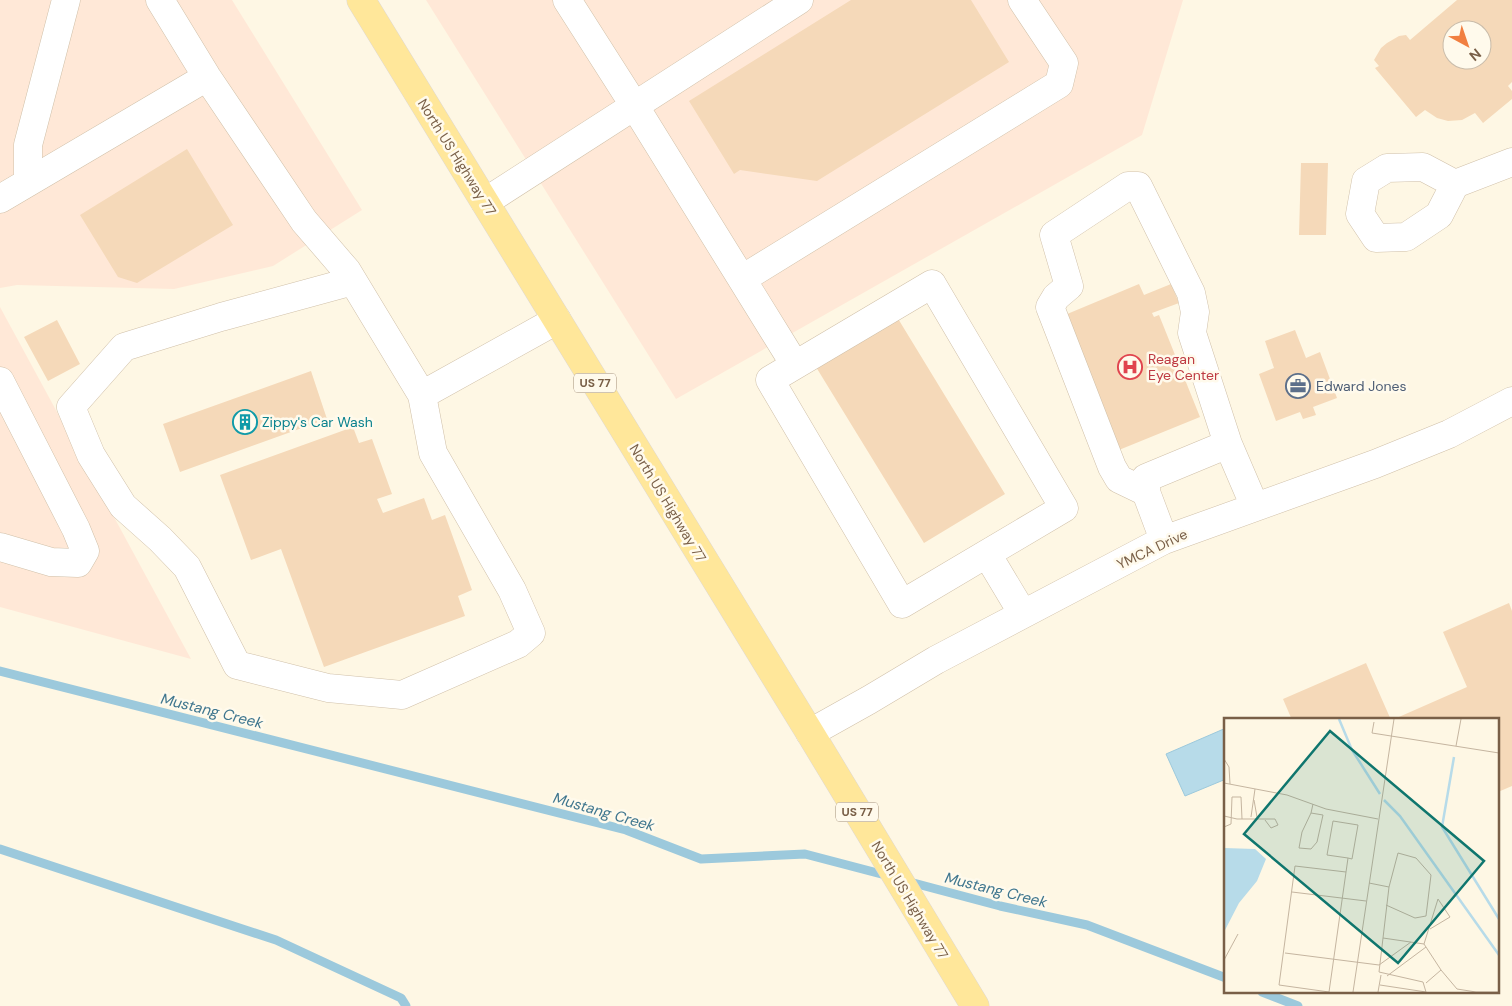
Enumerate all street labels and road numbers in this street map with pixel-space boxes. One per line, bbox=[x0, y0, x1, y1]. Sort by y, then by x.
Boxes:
street label: North US Highway 77 bbox=[414, 95, 500, 219]
road number: US 77 bbox=[574, 373, 616, 392]
street label: North US Highway 77 bbox=[626, 441, 710, 565]
street label: YMCA Drive bbox=[1114, 525, 1190, 573]
road number: US 77 bbox=[836, 802, 878, 822]
street label: North US Highway 77 bbox=[868, 838, 952, 962]

